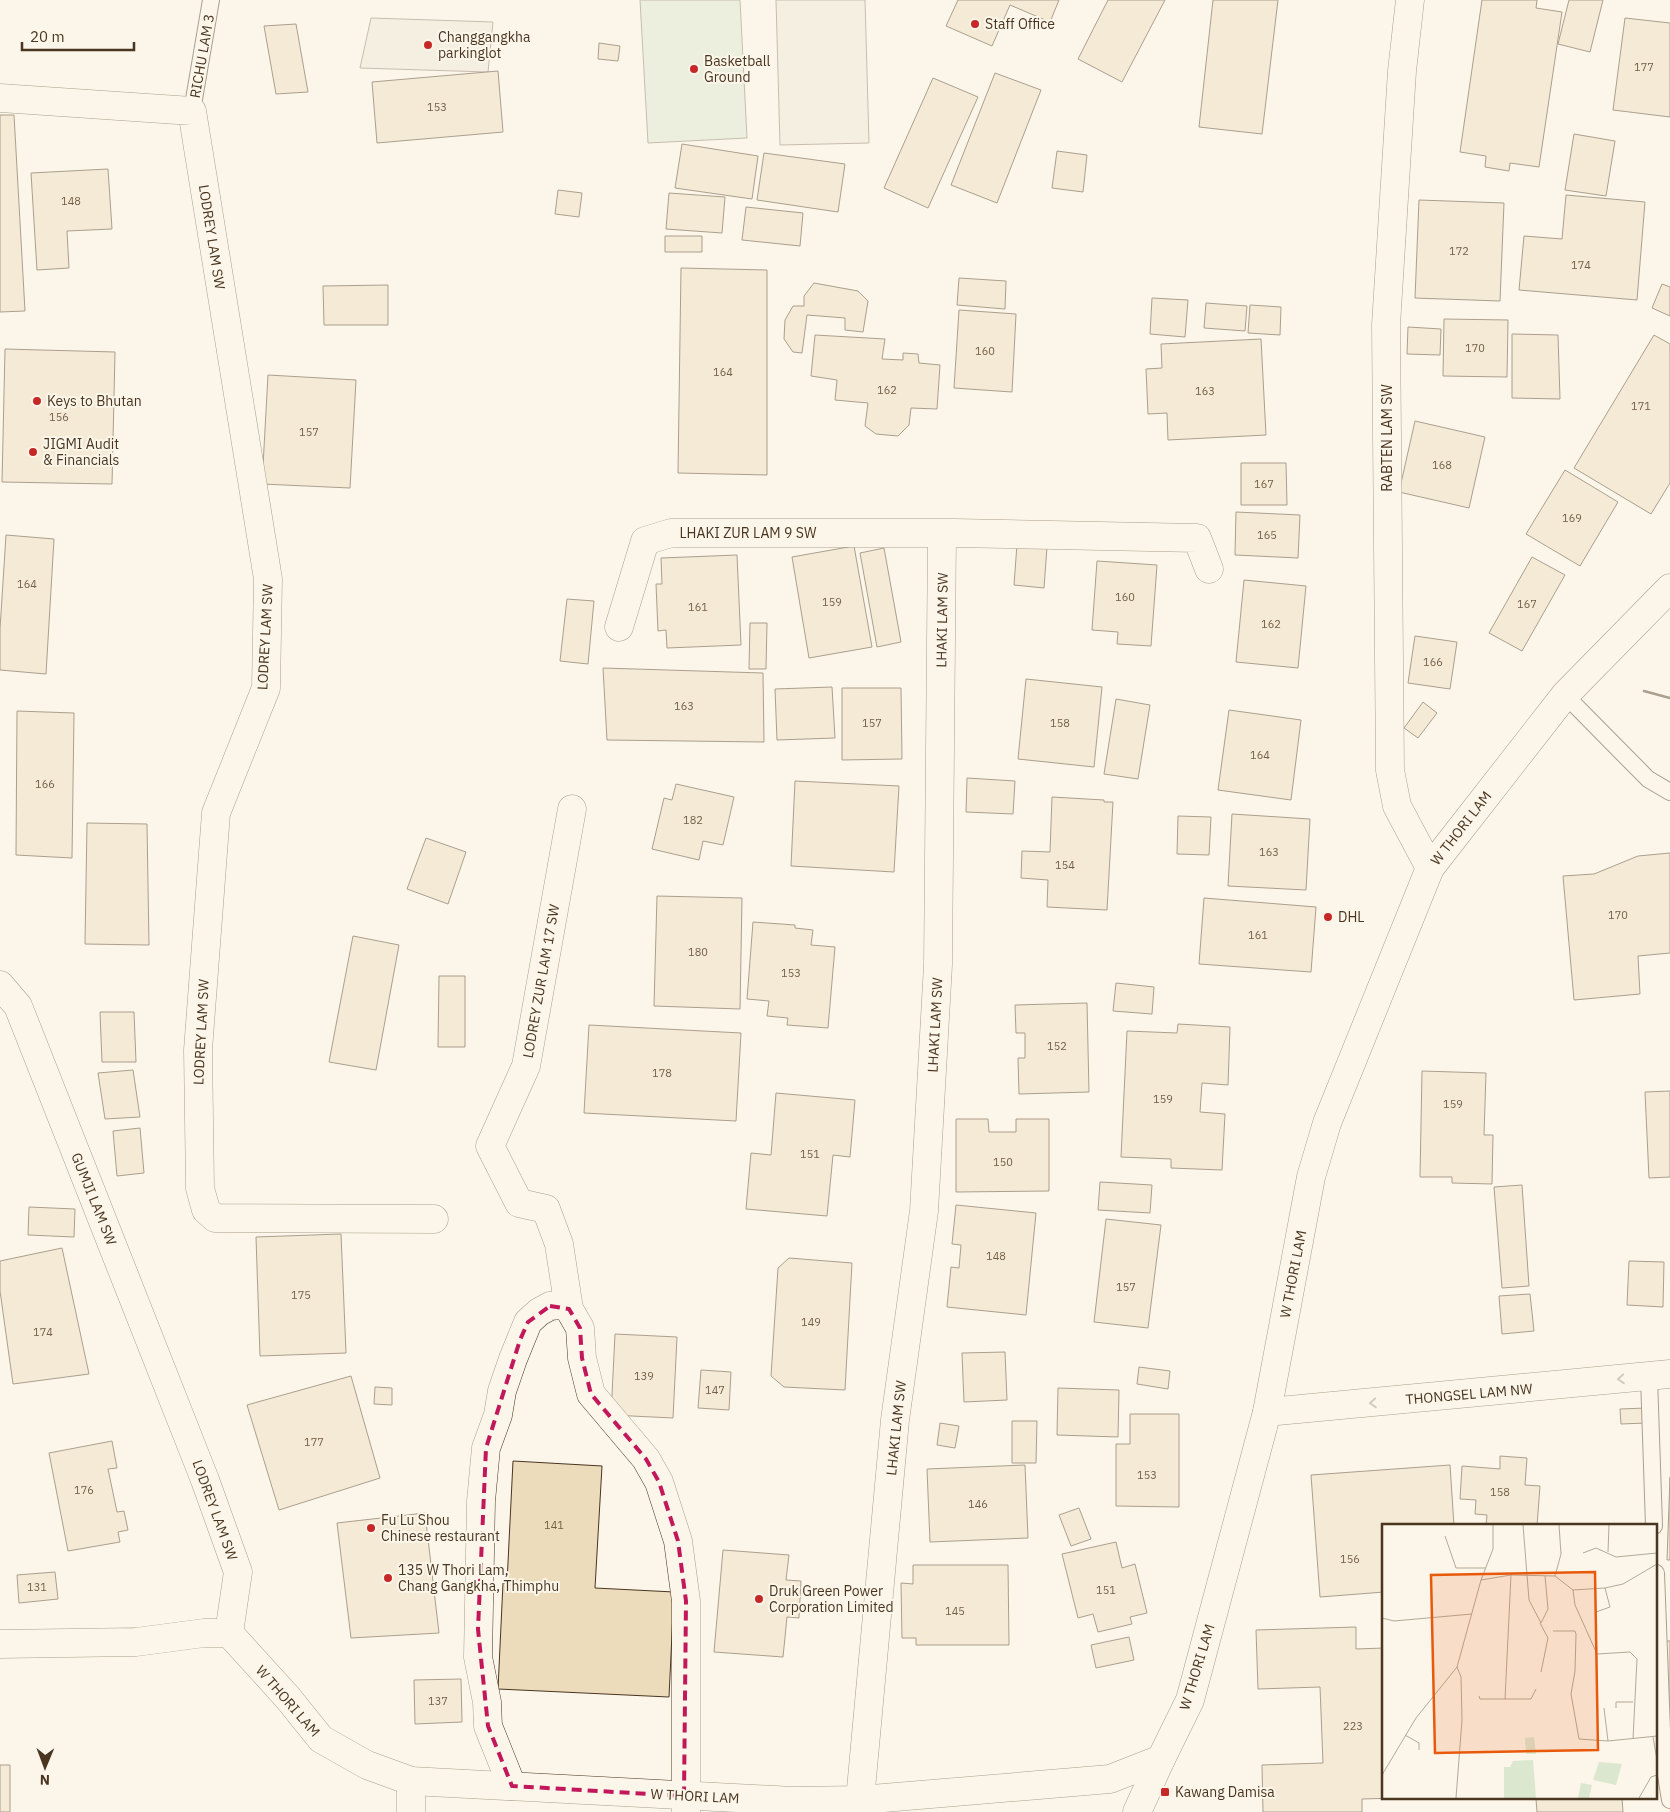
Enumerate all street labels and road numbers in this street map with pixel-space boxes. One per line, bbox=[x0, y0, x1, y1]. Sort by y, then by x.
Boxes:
street label: RICHU LAM 3 bbox=[186, 12, 218, 100]
street label: LODREY LAM SW bbox=[195, 183, 229, 291]
street label: RABTEN LAM SW bbox=[1378, 384, 1396, 492]
street label: LHAKI ZUR LAM 9 SW bbox=[680, 524, 817, 542]
street label: LHAKI LAM SW bbox=[932, 572, 952, 668]
street label: LODREY LAM SW bbox=[253, 583, 277, 690]
street label: W THORI LAM bbox=[1426, 787, 1496, 869]
street label: LODREY ZUR LAM 17 SW bbox=[519, 902, 563, 1059]
street label: LHAKI LAM SW bbox=[924, 976, 947, 1073]
street label: LODREY LAM SW bbox=[189, 978, 213, 1085]
street label: GUMJI LAM SW bbox=[67, 1150, 121, 1248]
street label: W THORI LAM bbox=[1276, 1229, 1310, 1319]
street label: LHAKI LAM SW bbox=[882, 1379, 910, 1476]
street label: THONGSEL LAM NW bbox=[1405, 1379, 1534, 1409]
street label: LODREY LAM SW bbox=[188, 1457, 242, 1563]
street label: W THORI LAM bbox=[1175, 1622, 1219, 1712]
street label: W THORI LAM bbox=[252, 1661, 324, 1741]
street label: W THORI LAM bbox=[650, 1785, 740, 1807]

